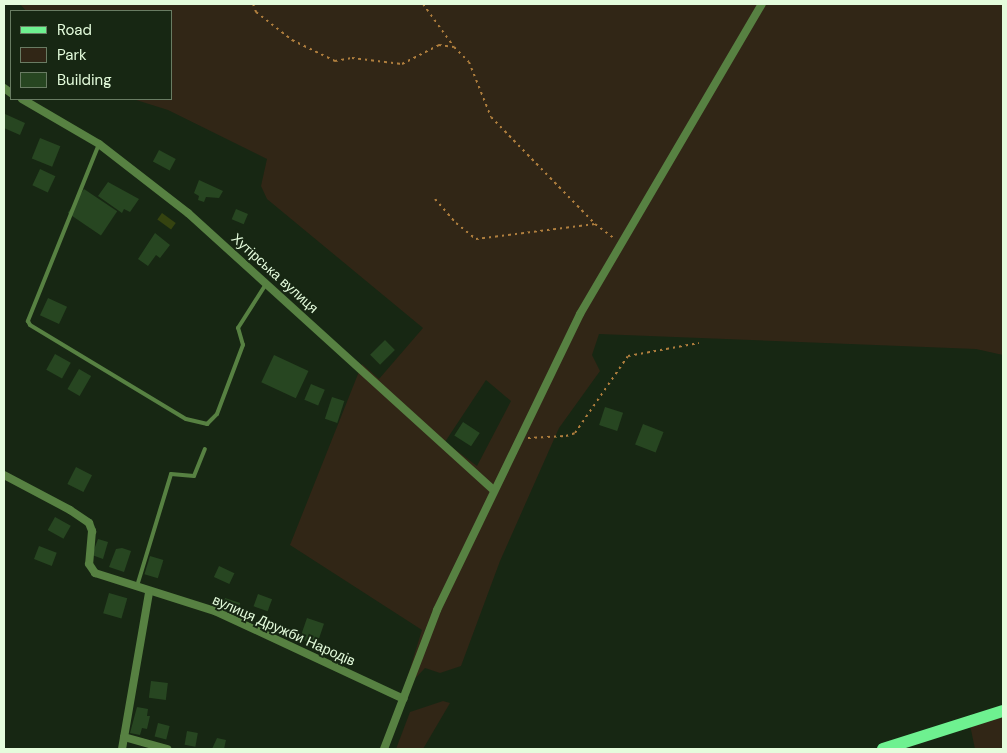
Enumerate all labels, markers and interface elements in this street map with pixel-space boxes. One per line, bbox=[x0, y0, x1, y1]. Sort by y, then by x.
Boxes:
legend bbox=[10, 10, 172, 100]
text: Road bbox=[57, 20, 92, 40]
text: Park bbox=[57, 45, 87, 65]
text: Building bbox=[57, 70, 112, 90]
street label: Хутірська вулиця bbox=[228, 230, 322, 316]
street label: вулиця Дружби Народів bbox=[210, 591, 358, 669]

